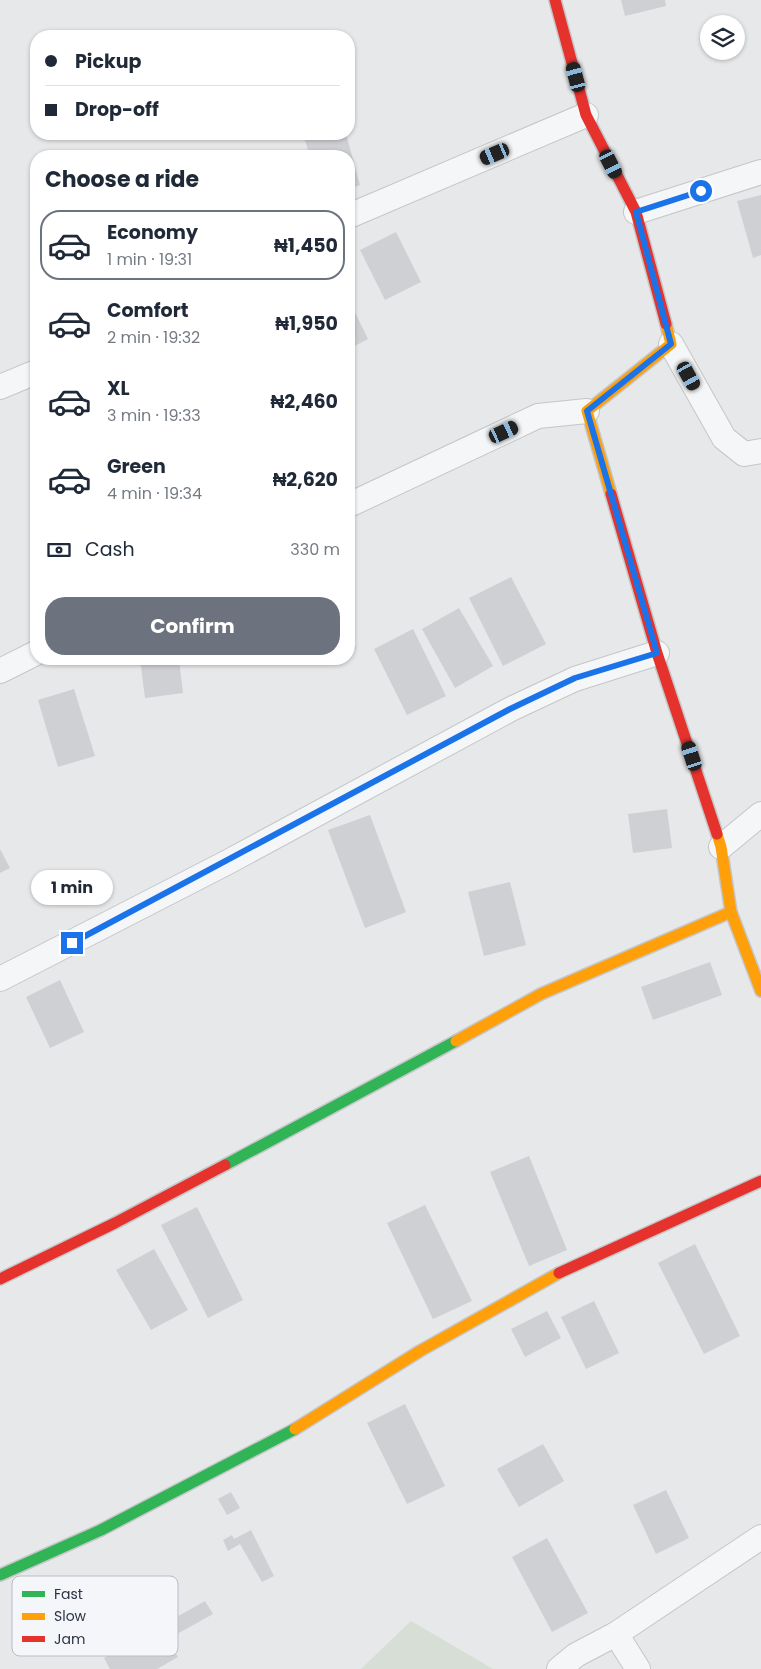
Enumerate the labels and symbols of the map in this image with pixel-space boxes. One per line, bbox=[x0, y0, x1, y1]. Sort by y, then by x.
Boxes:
car bbox=[564, 61, 587, 93]
car bbox=[478, 141, 511, 167]
car bbox=[597, 147, 624, 181]
route start bbox=[690, 180, 712, 202]
car bbox=[675, 359, 702, 393]
car bbox=[487, 419, 520, 445]
car bbox=[680, 739, 703, 773]
callout: 1 min bbox=[31, 870, 113, 906]
route end bbox=[61, 932, 83, 954]
legend bbox=[12, 1576, 178, 1656]
text: Fast bbox=[54, 1584, 83, 1604]
text: Slow bbox=[54, 1606, 87, 1626]
text: Jam bbox=[54, 1629, 85, 1649]

